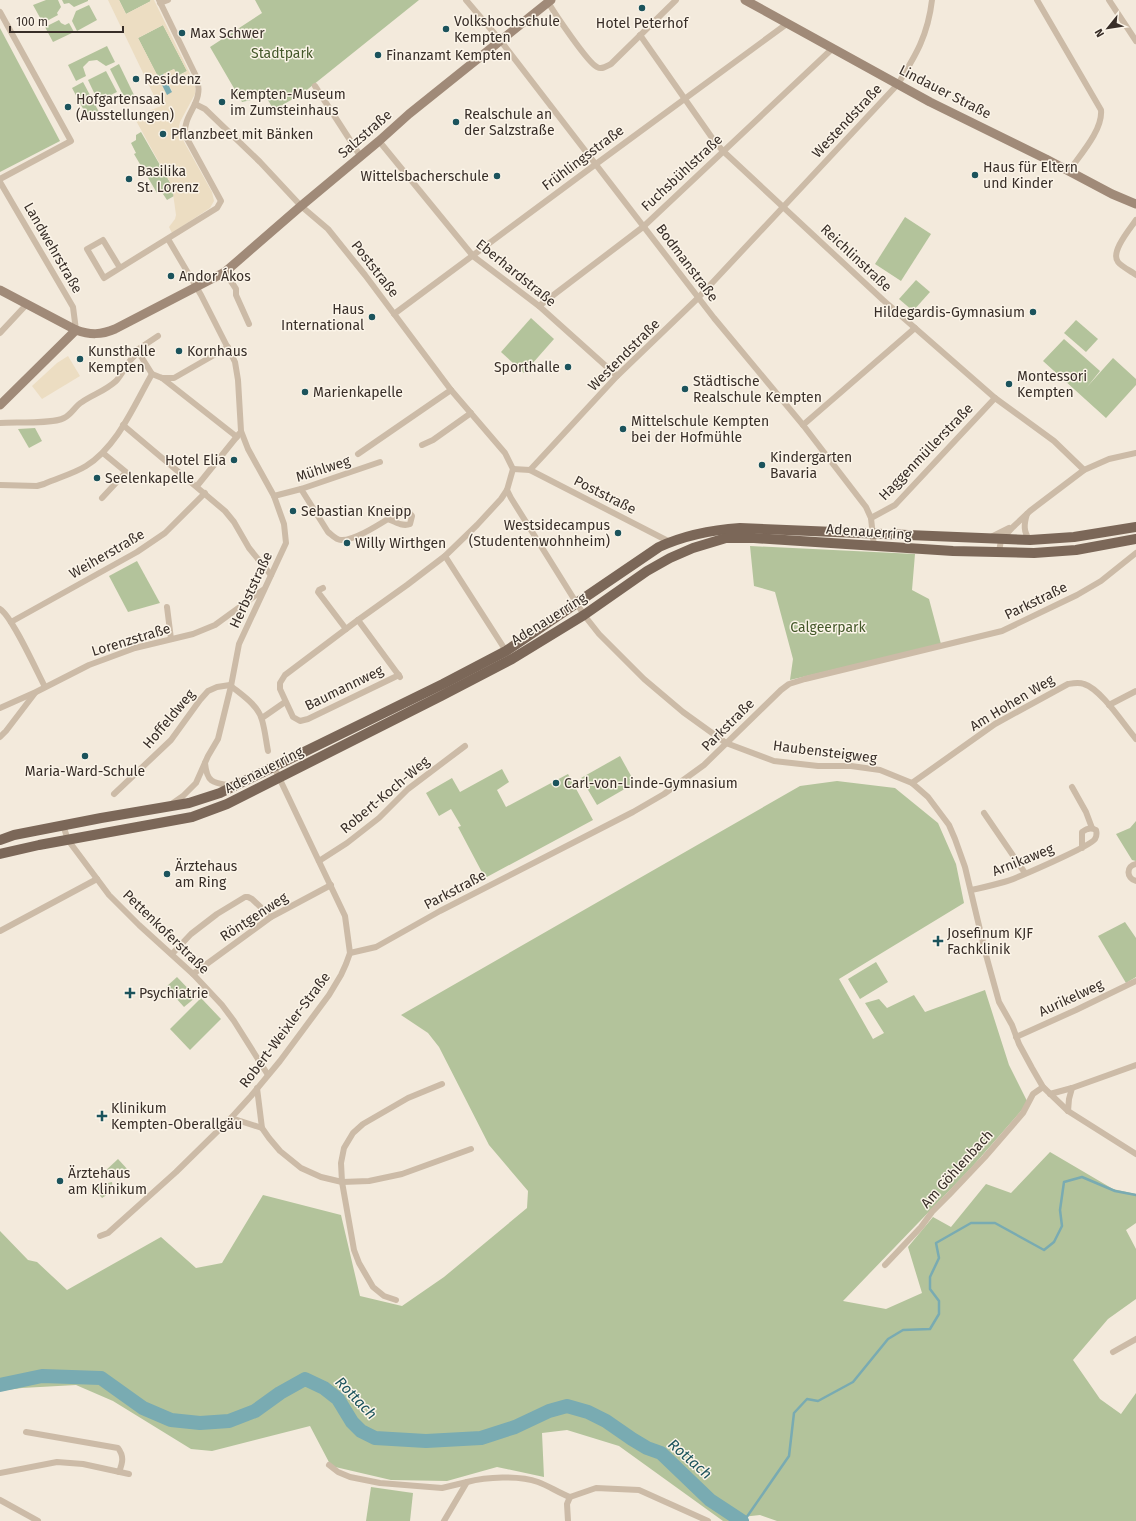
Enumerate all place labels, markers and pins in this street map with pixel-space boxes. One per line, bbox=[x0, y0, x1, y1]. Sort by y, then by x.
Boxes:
marker: Hotel Peterhof bbox=[637, 3, 647, 13]
place label: Volkshochschule Kempten bbox=[454, 13, 560, 46]
place label: Hotel Peterhof bbox=[596, 15, 689, 32]
marker: Volkshochschule Kempten bbox=[441, 24, 451, 34]
place label: Max Schwer bbox=[190, 25, 265, 42]
marker: Max Schwer bbox=[177, 28, 187, 38]
place label: Finanzamt Kempten bbox=[386, 47, 511, 64]
marker: Finanzamt Kempten bbox=[373, 50, 383, 60]
place label: Residenz bbox=[144, 71, 201, 88]
marker: Residenz bbox=[131, 74, 141, 84]
place label: Kempten-Museum im Zumsteinhaus bbox=[230, 86, 346, 119]
place label: Hofgartensaal (Ausstellungen) bbox=[76, 91, 174, 124]
marker: Kempten-Museum im Zumsteinhaus bbox=[217, 97, 227, 107]
marker: Hofgartensaal (Ausstellungen) bbox=[63, 102, 73, 112]
place label: Realschule an der Salzstraße bbox=[464, 106, 555, 139]
marker: Realschule an der Salzstraße bbox=[451, 117, 461, 127]
place label: Pflanzbeet mit Bänken bbox=[171, 126, 313, 143]
marker: Pflanzbeet mit Bänken bbox=[158, 129, 168, 139]
place label: Haus für Eltern und Kinder bbox=[983, 159, 1078, 192]
place label: Basilika St. Lorenz bbox=[137, 163, 199, 196]
place label: Wittelsbacherschule bbox=[361, 168, 489, 185]
marker: Haus für Eltern und Kinder bbox=[970, 170, 980, 180]
marker: Wittelsbacherschule bbox=[492, 171, 502, 181]
marker: Basilika St. Lorenz bbox=[124, 174, 134, 184]
place label: Andor Ákos bbox=[179, 267, 251, 285]
marker: Andor Ákos bbox=[166, 271, 176, 281]
place label: Haus International bbox=[281, 301, 364, 334]
place label: Hildegardis-Gymnasium bbox=[873, 304, 1025, 321]
marker: Hildegardis-Gymnasium bbox=[1028, 307, 1038, 317]
marker: Haus International bbox=[367, 312, 377, 322]
place label: Kunsthalle Kempten bbox=[88, 343, 156, 376]
place label: Kornhaus bbox=[187, 343, 248, 360]
marker: Kornhaus bbox=[174, 346, 184, 356]
marker: Kunsthalle Kempten bbox=[75, 354, 85, 364]
place label: Sporthalle bbox=[494, 359, 560, 376]
marker: Sporthalle bbox=[563, 362, 573, 372]
place label: Montessori Kempten bbox=[1017, 368, 1087, 401]
place label: Städtische Realschule Kempten bbox=[693, 373, 822, 406]
marker: Montessori Kempten bbox=[1004, 379, 1014, 389]
place label: Marienkapelle bbox=[313, 384, 403, 401]
marker: Städtische Realschule Kempten bbox=[680, 384, 690, 394]
marker: Marienkapelle bbox=[300, 387, 310, 397]
place label: Mittelschule Kempten bei der Hofmühle bbox=[631, 413, 769, 446]
marker: Mittelschule Kempten bei der Hofmühle bbox=[618, 424, 628, 434]
place label: Kindergarten Bavaria bbox=[770, 449, 852, 482]
place label: Hotel Elia bbox=[165, 452, 226, 469]
marker: Hotel Elia bbox=[229, 455, 239, 465]
marker: Kindergarten Bavaria bbox=[757, 460, 767, 470]
place label: Seelenkapelle bbox=[105, 470, 194, 487]
marker: Seelenkapelle bbox=[92, 473, 102, 483]
place label: Sebastian Kneipp bbox=[301, 503, 412, 520]
marker: Sebastian Kneipp bbox=[288, 506, 298, 516]
place label: Westsidecampus (Studentenwohnheim) bbox=[469, 517, 610, 550]
marker: Westsidecampus (Studentenwohnheim) bbox=[613, 528, 623, 538]
place label: Willy Wirthgen bbox=[355, 535, 446, 552]
marker: Willy Wirthgen bbox=[342, 538, 352, 548]
marker: Maria-Ward-Schule bbox=[80, 751, 90, 761]
place label: Maria-Ward-Schule bbox=[25, 763, 145, 780]
place label: Carl-von-Linde-Gymnasium bbox=[564, 775, 738, 792]
marker: Carl-von-Linde-Gymnasium bbox=[551, 778, 561, 788]
place label: Ärztehaus am Ring bbox=[175, 858, 238, 891]
marker: Ärztehaus am Ring bbox=[162, 869, 172, 879]
place label: Josefinum KJF Fachklinik bbox=[947, 925, 1033, 958]
marker: Josefinum KJF Fachklinik bbox=[932, 935, 944, 947]
place label: Psychiatrie bbox=[139, 985, 208, 1002]
marker: Psychiatrie bbox=[124, 987, 136, 999]
place label: Klinikum Kempten-Oberallgäu bbox=[111, 1100, 242, 1133]
marker: Klinikum Kempten-Oberallgäu bbox=[96, 1110, 108, 1122]
place label: Ärztehaus am Klinikum bbox=[68, 1165, 147, 1198]
marker: Ärztehaus am Klinikum bbox=[55, 1176, 65, 1186]

